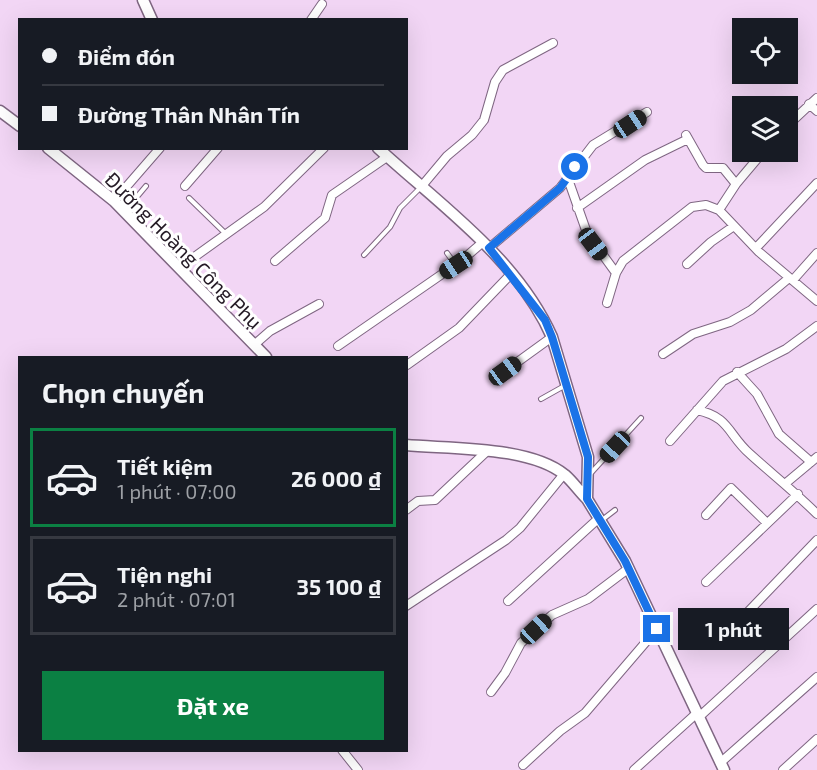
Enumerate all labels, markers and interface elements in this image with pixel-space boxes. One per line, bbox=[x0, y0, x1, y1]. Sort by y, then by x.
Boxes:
map controls bbox=[732, 18, 798, 162]
button: locate bbox=[732, 18, 798, 84]
text: Điểm đón bbox=[78, 43, 175, 69]
button: layers bbox=[732, 96, 798, 162]
text: Đường Thân Nhân Tín bbox=[78, 101, 300, 127]
car bbox=[610, 107, 650, 141]
route start bbox=[561, 153, 588, 180]
street label: Đường Hoàng Công Phụ bbox=[101, 167, 267, 333]
car bbox=[575, 224, 611, 264]
car bbox=[436, 248, 476, 282]
car bbox=[485, 353, 525, 389]
text: Chọn chuyến bbox=[42, 376, 205, 408]
car bbox=[596, 428, 634, 466]
icon: car bbox=[45, 451, 99, 505]
text: Tiết kiệm bbox=[117, 453, 213, 479]
text: 26 000 ₫ bbox=[291, 465, 381, 491]
text: 1 phút · 07:00 bbox=[117, 479, 236, 503]
icon: car bbox=[45, 559, 99, 613]
text: Tiện nghi bbox=[117, 561, 212, 587]
text: 35 100 ₫ bbox=[297, 573, 381, 599]
text: 2 phút · 07:01 bbox=[117, 587, 236, 611]
callout: 1 phút bbox=[678, 608, 789, 650]
car bbox=[517, 610, 555, 648]
route end bbox=[643, 615, 670, 642]
text: 1 phút bbox=[705, 617, 762, 641]
button: Đặt xe bbox=[42, 671, 384, 740]

